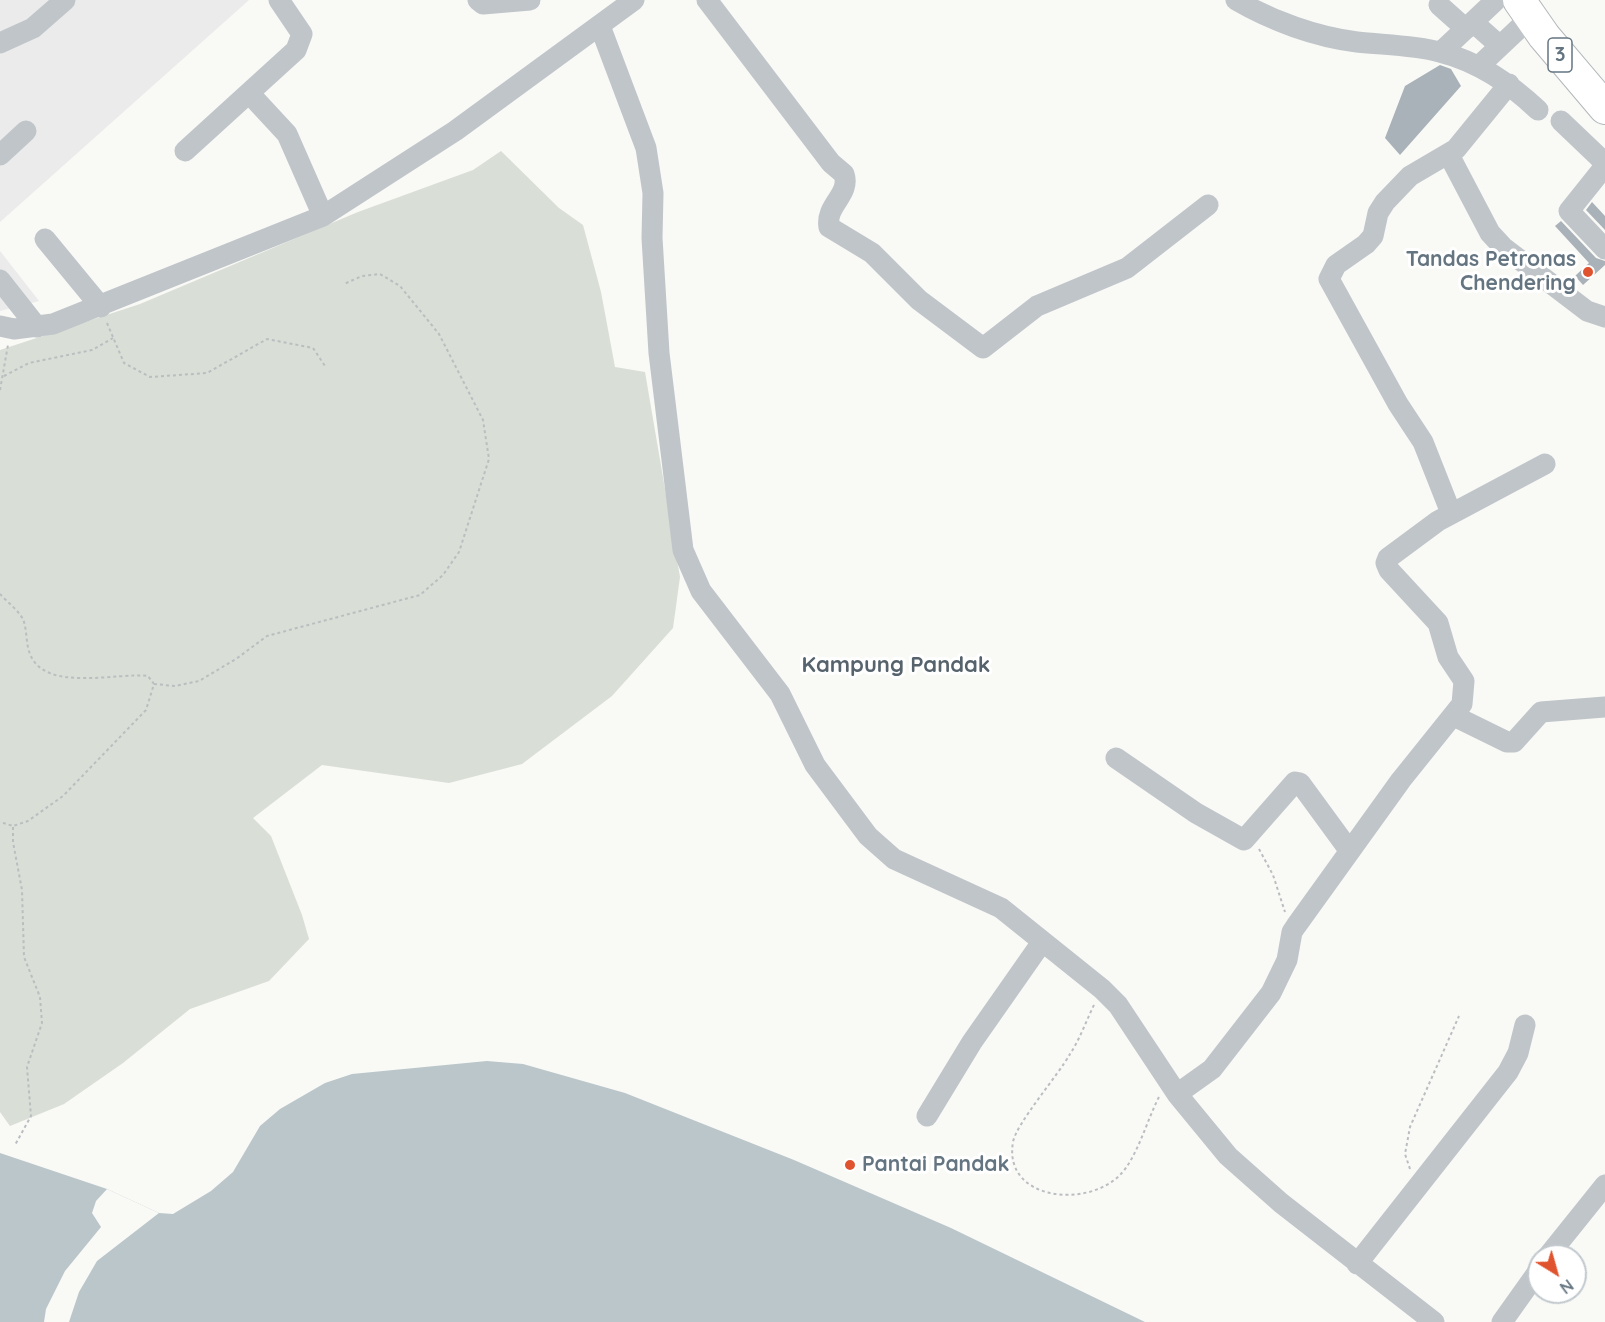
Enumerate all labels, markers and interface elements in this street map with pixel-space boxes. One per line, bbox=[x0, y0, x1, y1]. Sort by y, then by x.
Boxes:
road number: 3 bbox=[1548, 38, 1572, 72]
place label: Tandas Petronas Chendering bbox=[1406, 247, 1576, 297]
marker: Tandas Petronas Chendering bbox=[1581, 265, 1595, 279]
district label: Kampung Pandak bbox=[802, 652, 990, 678]
place label: Pantai Pandak bbox=[862, 1152, 1009, 1178]
marker: Pantai Pandak bbox=[843, 1158, 857, 1172]
north arrow bbox=[1527, 1244, 1587, 1304]
text: N bbox=[1556, 1275, 1577, 1298]

